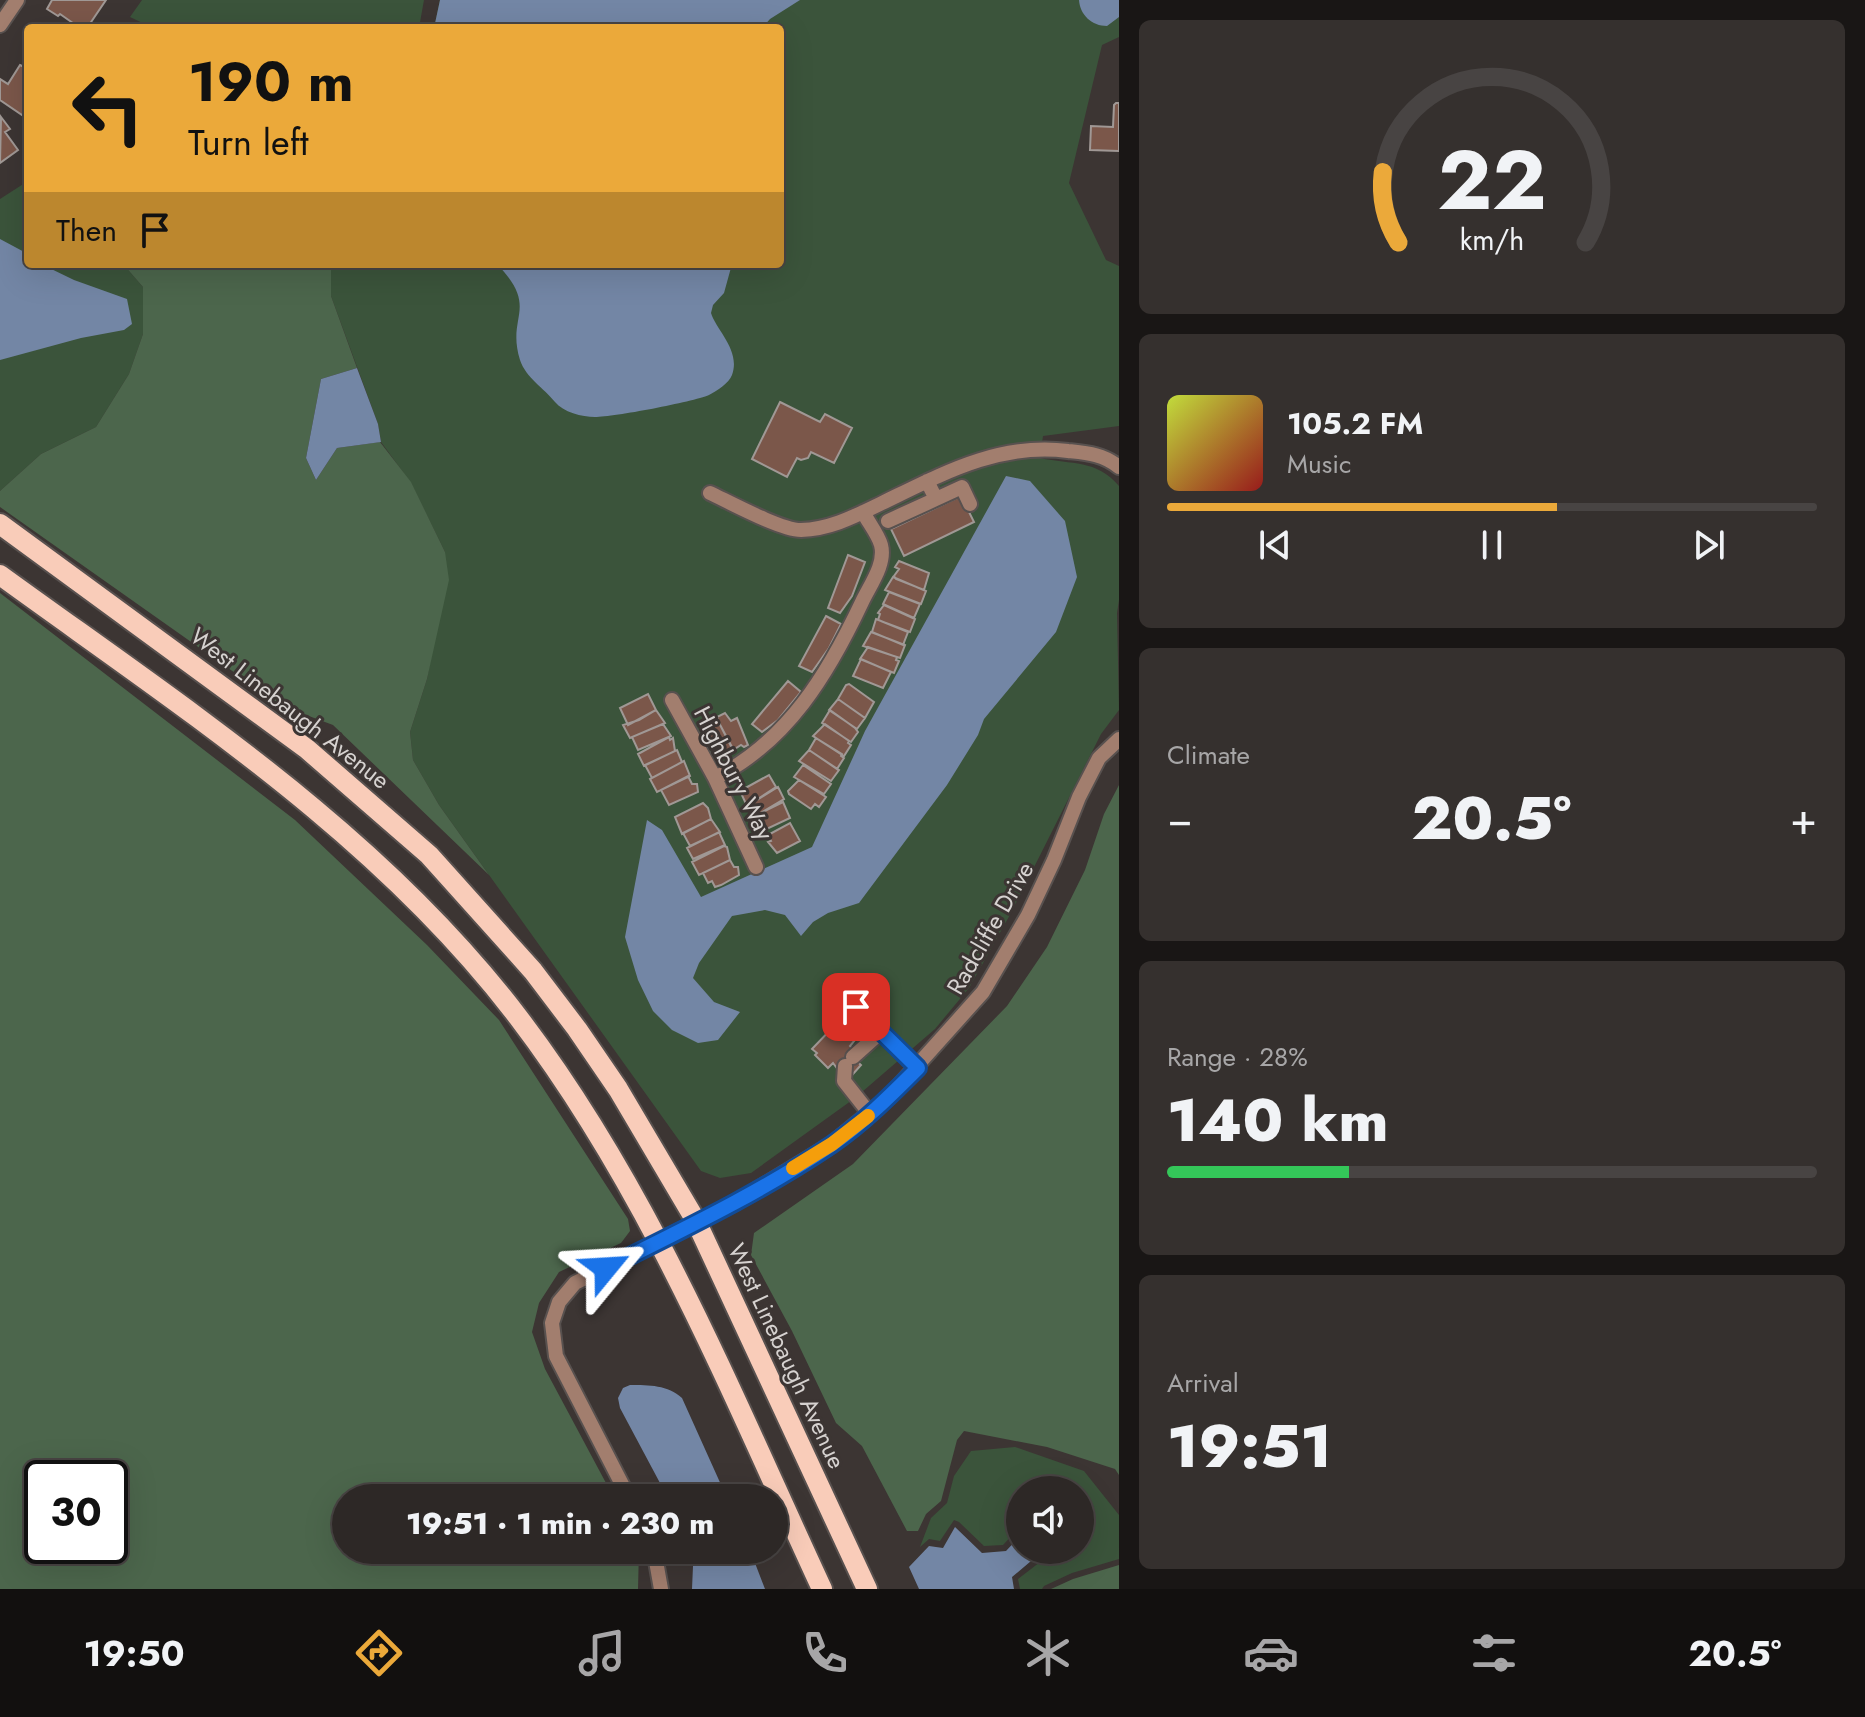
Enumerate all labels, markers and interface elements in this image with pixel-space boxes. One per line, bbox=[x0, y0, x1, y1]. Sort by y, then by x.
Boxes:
text: 190 m bbox=[188, 41, 354, 122]
icon: left bbox=[56, 56, 160, 160]
text: Turn left bbox=[188, 116, 309, 168]
text: 22 bbox=[1437, 119, 1547, 239]
icon: arrive bbox=[133, 208, 177, 252]
text: Then bbox=[56, 209, 117, 252]
text: km/h bbox=[1460, 219, 1524, 261]
text: 105.2 FM bbox=[1287, 402, 1423, 445]
text: Music bbox=[1287, 445, 1351, 483]
icon: previous bbox=[1253, 523, 1297, 567]
icon: pause bbox=[1470, 523, 1514, 567]
icon: next bbox=[1687, 523, 1731, 567]
street label: West Linebaugh Avenue bbox=[183, 619, 397, 797]
street label: Highbury Way bbox=[685, 700, 783, 846]
text: Climate bbox=[1167, 736, 1250, 774]
text: 20.5° bbox=[1412, 775, 1571, 862]
text: − bbox=[1167, 787, 1193, 851]
text: + bbox=[1790, 787, 1817, 851]
street label: Radcliffe Drive bbox=[938, 855, 1042, 1001]
pin bbox=[822, 973, 890, 1041]
icon: arrive bbox=[834, 985, 878, 1029]
text: Range · 28% bbox=[1167, 1038, 1308, 1076]
text: 140 km bbox=[1167, 1077, 1388, 1164]
position arrow bbox=[564, 1226, 648, 1310]
street label: West Linebaugh Avenue bbox=[719, 1238, 855, 1474]
text: Arrival bbox=[1167, 1364, 1239, 1402]
text: 19:51 bbox=[1167, 1403, 1332, 1490]
speed limit sign: 30 bbox=[24, 1460, 128, 1564]
map controls bbox=[1006, 1476, 1094, 1564]
button: sound bbox=[1006, 1476, 1094, 1564]
text: 19:51 · 1 min · 230 m bbox=[406, 1502, 714, 1545]
icon: directions bbox=[351, 1625, 407, 1681]
icon: music bbox=[574, 1625, 630, 1681]
icon: phone bbox=[797, 1625, 853, 1681]
icon: climate bbox=[1020, 1625, 1076, 1681]
icon: car bbox=[1243, 1625, 1299, 1681]
icon: filters bbox=[1466, 1625, 1522, 1681]
text: 19:50 bbox=[83, 1627, 184, 1679]
text: 20.5° bbox=[1689, 1627, 1781, 1679]

